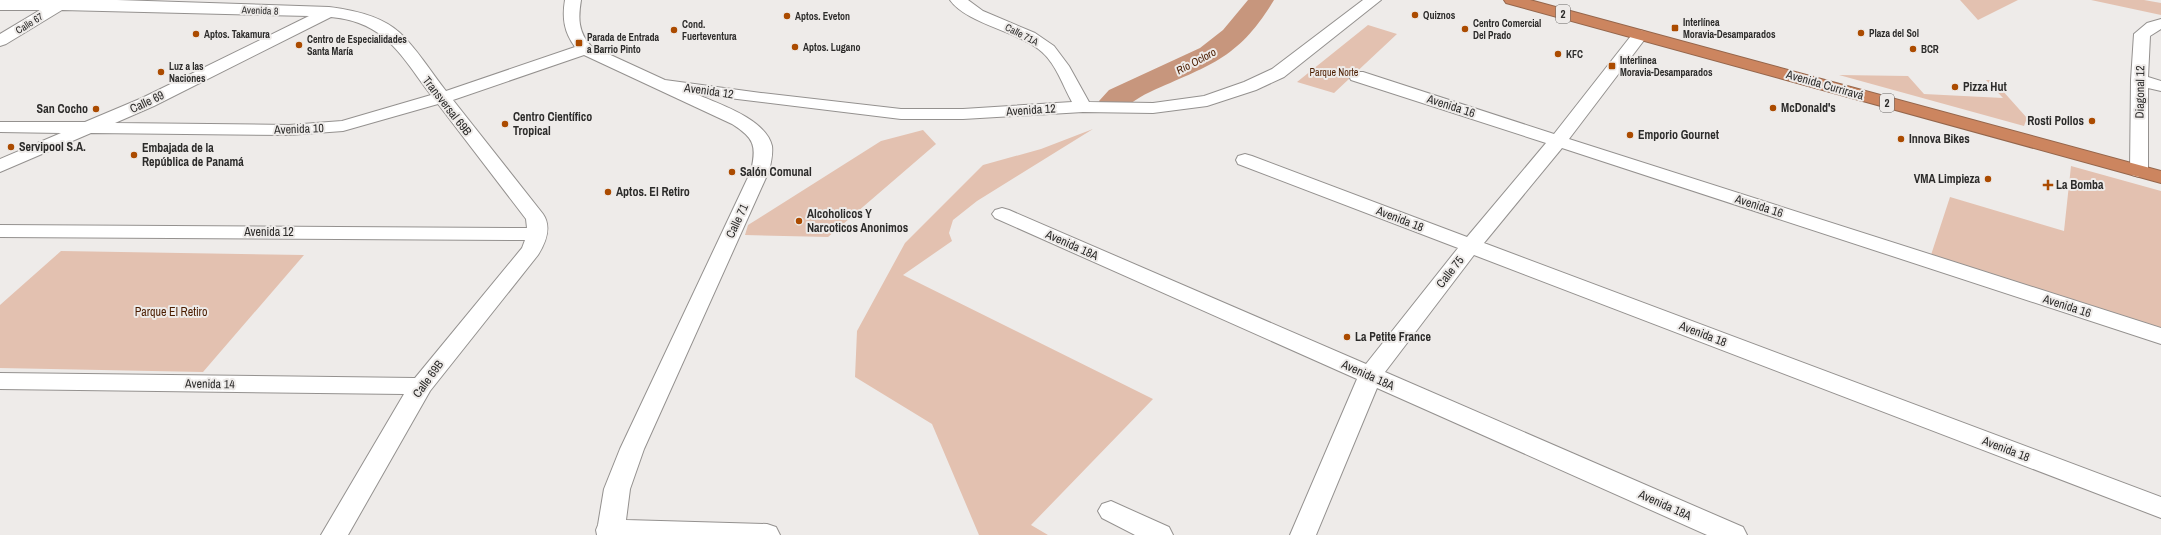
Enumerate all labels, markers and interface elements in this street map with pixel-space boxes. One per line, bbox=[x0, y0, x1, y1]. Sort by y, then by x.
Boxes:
street label: Avenida 8 bbox=[240, 3, 279, 18]
road number: 2 bbox=[1556, 5, 1570, 23]
place label: Quiznos bbox=[1423, 9, 1456, 22]
street label: Calle 67 bbox=[13, 10, 46, 37]
place label: Aptos. Eveton bbox=[795, 10, 850, 23]
marker: Quiznos bbox=[1410, 10, 1420, 20]
marker: Aptos. Eveton bbox=[782, 11, 792, 21]
place label: Interlínea Moravia-Desamparados bbox=[1683, 16, 1776, 41]
place label: Centro Comercial Del Prado bbox=[1473, 17, 1541, 42]
place label: Cond. Fuerteventura bbox=[682, 18, 737, 43]
street label: Calle 71A bbox=[1003, 21, 1041, 49]
marker: Interlínea Moravia-Desamparados bbox=[1670, 23, 1680, 33]
marker: Centro Comercial Del Prado bbox=[1460, 24, 1470, 34]
marker: Cond. Fuerteventura bbox=[669, 25, 679, 35]
place label: Plaza del Sol bbox=[1869, 27, 1919, 40]
place label: Aptos. Takamura bbox=[204, 28, 270, 41]
marker: Plaza del Sol bbox=[1856, 28, 1866, 38]
marker: Aptos. Takamura bbox=[191, 29, 201, 39]
place label: Parada de Entrada a Barrio Pinto bbox=[587, 31, 659, 56]
place label: Centro de Especialidades Santa María bbox=[307, 33, 407, 58]
marker: Parada de Entrada a Barrio Pinto bbox=[574, 38, 584, 48]
marker: Centro de Especialidades Santa María bbox=[294, 40, 304, 50]
place label: Aptos. Lugano bbox=[803, 41, 860, 54]
marker: Aptos. Lugano bbox=[790, 42, 800, 52]
place label: BCR bbox=[1921, 43, 1939, 56]
marker: BCR bbox=[1908, 44, 1918, 54]
water label: Río Ocloro bbox=[1174, 45, 1218, 77]
place label: KFC bbox=[1566, 48, 1583, 61]
marker: KFC bbox=[1553, 49, 1563, 59]
place label: Interlinea Moravia-Desamparados bbox=[1620, 54, 1713, 79]
place label: Luz a las Naciones bbox=[169, 60, 206, 85]
marker: Interlinea Moravia-Desamparados bbox=[1607, 61, 1617, 71]
street label: Diagonal 12 bbox=[2132, 65, 2148, 119]
park label: Parque Norte bbox=[1310, 66, 1359, 79]
street label: Avenida Curriravá bbox=[1784, 66, 1866, 104]
marker: Luz a las Naciones bbox=[156, 67, 166, 77]
street label: Transversal 69B bbox=[419, 73, 476, 139]
street label: Avenida 12 bbox=[682, 79, 735, 102]
place label: Pizza Hut bbox=[1963, 79, 2007, 95]
marker: Pizza Hut bbox=[1950, 82, 1960, 92]
street label: Calle 69 bbox=[127, 87, 167, 117]
street label: Avenida 16 bbox=[1424, 90, 1477, 121]
road number: 2 bbox=[1880, 94, 1894, 112]
street label: Avenida 12 bbox=[1005, 100, 1056, 120]
place label: McDonald's bbox=[1781, 100, 1836, 116]
place label: San Cocho bbox=[37, 101, 88, 117]
marker: McDonald's bbox=[1768, 103, 1778, 113]
marker: San Cocho bbox=[91, 104, 101, 114]
place label: Centro Científico Tropical bbox=[513, 109, 592, 139]
place label: Rosti Pollos bbox=[2027, 113, 2085, 129]
marker: Rosti Pollos bbox=[2087, 116, 2097, 126]
marker: Centro Científico Tropical bbox=[500, 119, 510, 129]
street label: Avenida 10 bbox=[273, 120, 324, 138]
place label: Emporio Gournet bbox=[1638, 127, 1720, 143]
marker: Emporio Gournet bbox=[1625, 130, 1635, 140]
place label: Innova Bikes bbox=[1909, 131, 1970, 147]
marker: Innova Bikes bbox=[1896, 134, 1906, 144]
place label: Servipool S.A. bbox=[19, 139, 86, 155]
place label: Embajada de la República de Panamá bbox=[142, 140, 244, 170]
marker: Servipool S.A. bbox=[6, 142, 16, 152]
marker: Embajada de la República de Panamá bbox=[129, 150, 139, 160]
place label: Salón Comunal bbox=[740, 164, 812, 180]
marker: Salón Comunal bbox=[727, 167, 737, 177]
place label: VMA Limpieza bbox=[1914, 171, 1981, 187]
marker: VMA Limpieza bbox=[1983, 174, 1993, 184]
place label: La Bomba bbox=[2056, 177, 2104, 193]
marker: La Bomba bbox=[2043, 180, 2053, 190]
place label: Aptos. El Retiro bbox=[616, 184, 690, 200]
marker: Aptos. El Retiro bbox=[603, 187, 613, 197]
street label: Avenida 16 bbox=[1732, 190, 1785, 221]
street label: Calle 71 bbox=[722, 201, 752, 241]
street label: Avenida 18 bbox=[1373, 202, 1426, 235]
place label: Alcoholicos Y Narcoticos Anonimos bbox=[807, 206, 909, 236]
marker: Alcoholicos Y Narcoticos Anonimos bbox=[794, 216, 804, 226]
street label: Avenida 12 bbox=[243, 224, 294, 240]
street label: Avenida 18A bbox=[1042, 226, 1101, 264]
street label: Calle 75 bbox=[1433, 252, 1468, 291]
street label: Avenida 16 bbox=[2040, 290, 2093, 321]
park label: Parque El Retiro bbox=[135, 304, 207, 320]
street label: Avenida 18 bbox=[1676, 317, 1729, 350]
place label: La Petite France bbox=[1355, 329, 1432, 345]
marker: La Petite France bbox=[1342, 332, 1352, 342]
street label: Avenida 18A bbox=[1338, 356, 1397, 394]
street label: Calle 69B bbox=[409, 357, 447, 401]
street label: Avenida 14 bbox=[184, 376, 235, 392]
street label: Avenida 18 bbox=[1979, 432, 2032, 465]
street label: Avenida 18A bbox=[1635, 486, 1694, 524]

